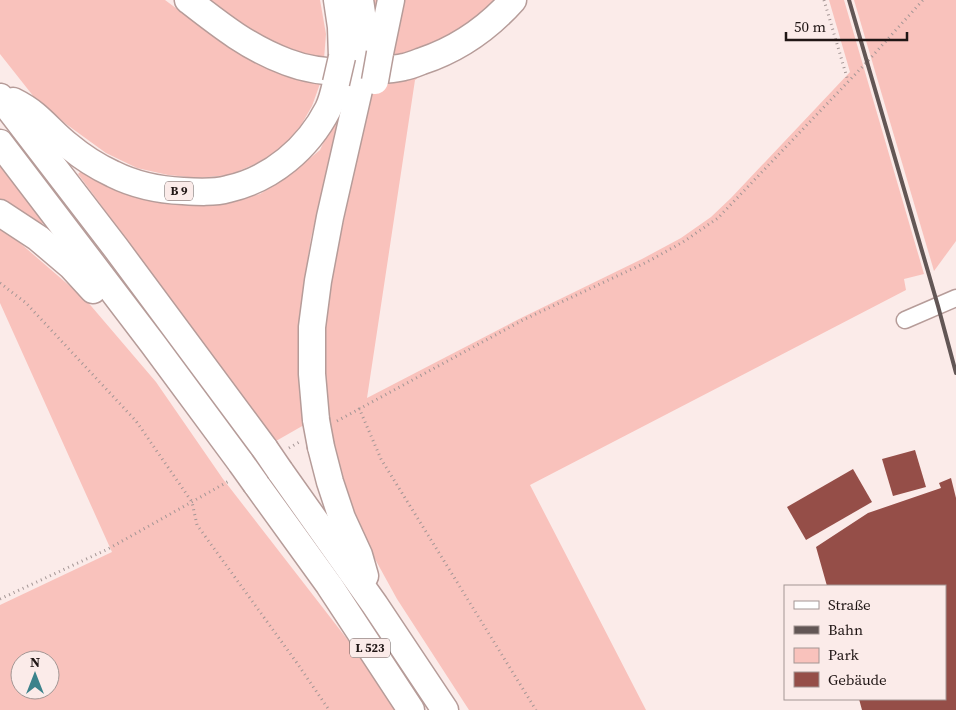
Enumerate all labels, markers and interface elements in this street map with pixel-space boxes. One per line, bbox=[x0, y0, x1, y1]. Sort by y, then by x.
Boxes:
scale bar bbox=[786, 10, 907, 42]
text: 50 m bbox=[794, 16, 826, 37]
road number: B 9 bbox=[165, 182, 193, 200]
legend bbox=[784, 585, 946, 700]
text: Straße bbox=[828, 594, 871, 615]
text: Bahn bbox=[828, 619, 863, 640]
road number: L 523 bbox=[350, 638, 390, 658]
text: Park bbox=[828, 644, 860, 665]
north arrow bbox=[10, 650, 60, 700]
text: N bbox=[30, 652, 40, 672]
text: Gebäude bbox=[828, 669, 887, 690]

